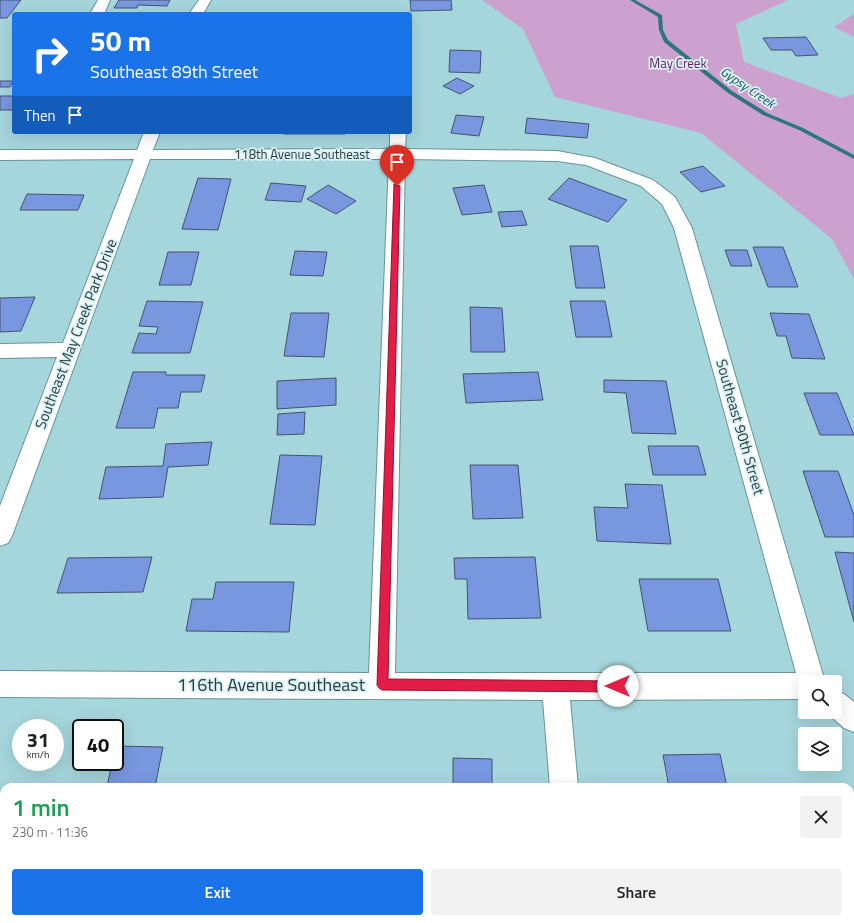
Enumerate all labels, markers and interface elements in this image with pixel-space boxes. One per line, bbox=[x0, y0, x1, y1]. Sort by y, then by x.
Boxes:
text: 50 m bbox=[90, 19, 151, 62]
icon: right bbox=[24, 28, 76, 80]
park label: May Creek bbox=[649, 53, 707, 73]
text: Southeast 89th Street bbox=[90, 58, 258, 85]
water label: Gypsy Creek bbox=[717, 61, 781, 114]
text: Then bbox=[24, 104, 56, 127]
icon: arrive bbox=[64, 104, 86, 126]
street label: 118th Avenue Southeast bbox=[234, 144, 370, 164]
pin bbox=[380, 145, 414, 186]
icon: arrive bbox=[386, 151, 408, 173]
street label: Southeast May Creek Park Drive bbox=[29, 235, 122, 432]
street label: Southeast 90th Street bbox=[710, 356, 771, 498]
position arrow bbox=[597, 665, 639, 707]
street label: 116th Avenue Southeast bbox=[177, 671, 366, 698]
map controls bbox=[798, 675, 842, 771]
button: search bbox=[798, 675, 842, 719]
speed limit sign: 40 bbox=[72, 719, 124, 771]
text: 31 bbox=[27, 724, 49, 755]
button: layers bbox=[798, 727, 842, 771]
text: km/h bbox=[27, 747, 49, 762]
text: 1 min bbox=[12, 789, 70, 825]
button: close bbox=[800, 796, 842, 838]
text: 230 m · 11:36 bbox=[12, 822, 88, 842]
button: Exit bbox=[12, 869, 423, 915]
button: Share bbox=[431, 869, 842, 915]

